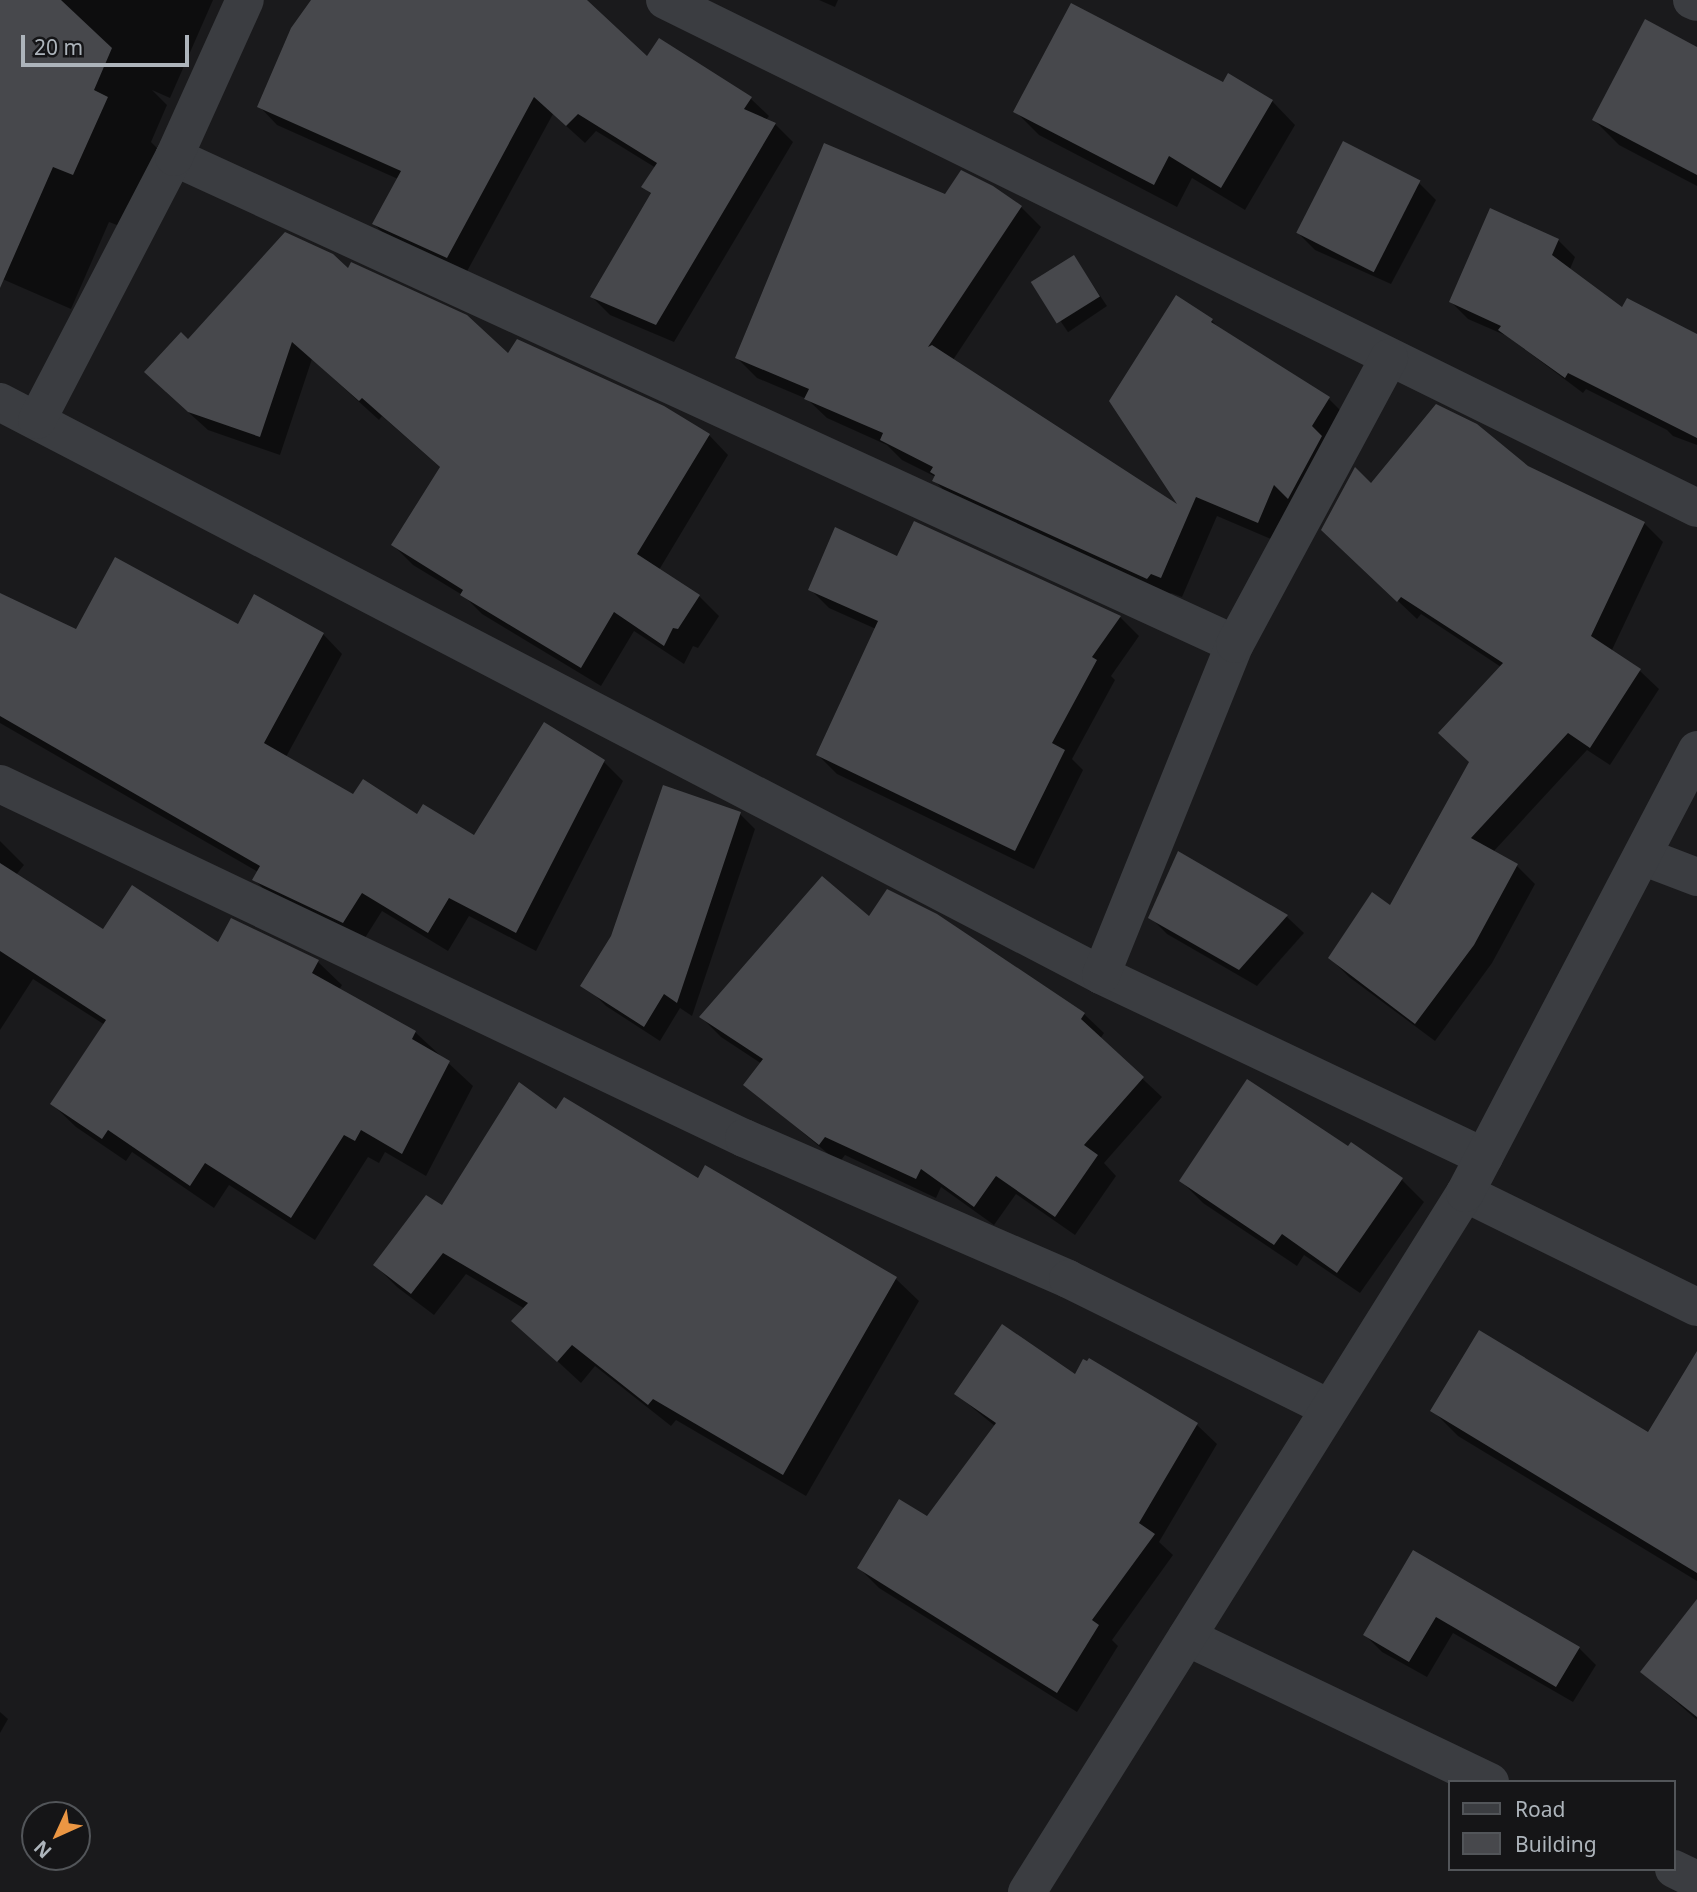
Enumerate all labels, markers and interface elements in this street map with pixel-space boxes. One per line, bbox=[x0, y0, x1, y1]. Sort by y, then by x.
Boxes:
scale bar bbox=[24, 21, 192, 65]
text: 20 m bbox=[34, 33, 83, 61]
legend bbox=[1448, 1780, 1676, 1871]
text: Road bbox=[1515, 1795, 1565, 1823]
north arrow bbox=[21, 1801, 91, 1871]
text: Building bbox=[1515, 1830, 1597, 1858]
text: N bbox=[28, 1835, 57, 1864]

